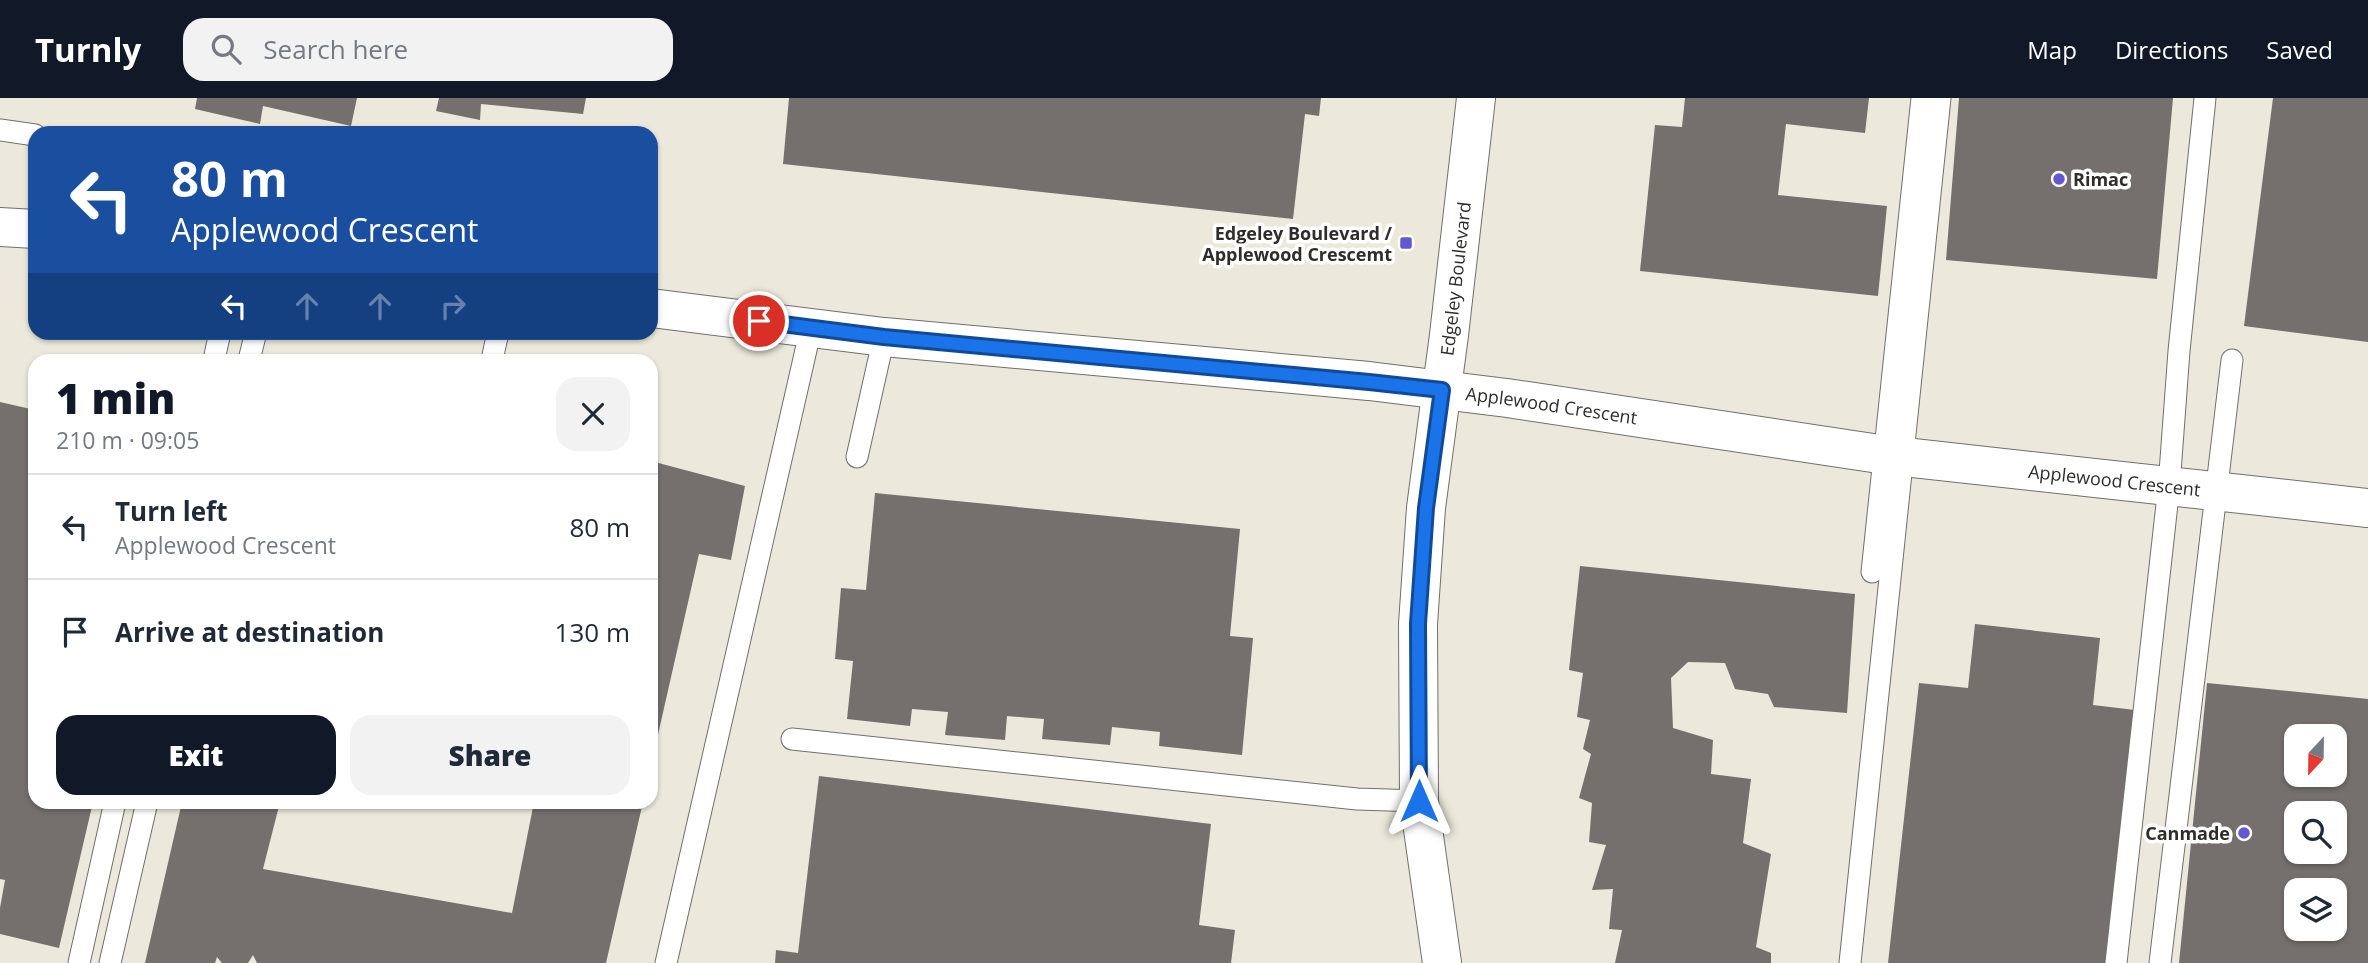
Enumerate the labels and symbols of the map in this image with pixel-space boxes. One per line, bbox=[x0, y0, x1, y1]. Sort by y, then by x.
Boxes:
place label: Rimac bbox=[2073, 167, 2128, 191]
marker: Rimac bbox=[2051, 171, 2067, 187]
street label: Edgeley Boulevard bbox=[1434, 200, 1476, 357]
place label: Edgeley Boulevard / Applewood Crescemt bbox=[1202, 221, 1393, 266]
marker: Edgeley Boulevard / Applewood Crescemt bbox=[1398, 235, 1414, 251]
pin bbox=[729, 291, 789, 351]
street label: Applewood Crescent bbox=[1465, 381, 1639, 429]
street label: Applewood Crescent bbox=[2027, 459, 2202, 502]
north arrow bbox=[2284, 724, 2347, 788]
position arrow bbox=[1382, 764, 1456, 838]
place label: Canmade bbox=[2145, 821, 2230, 845]
marker: Canmade bbox=[2236, 825, 2252, 841]

